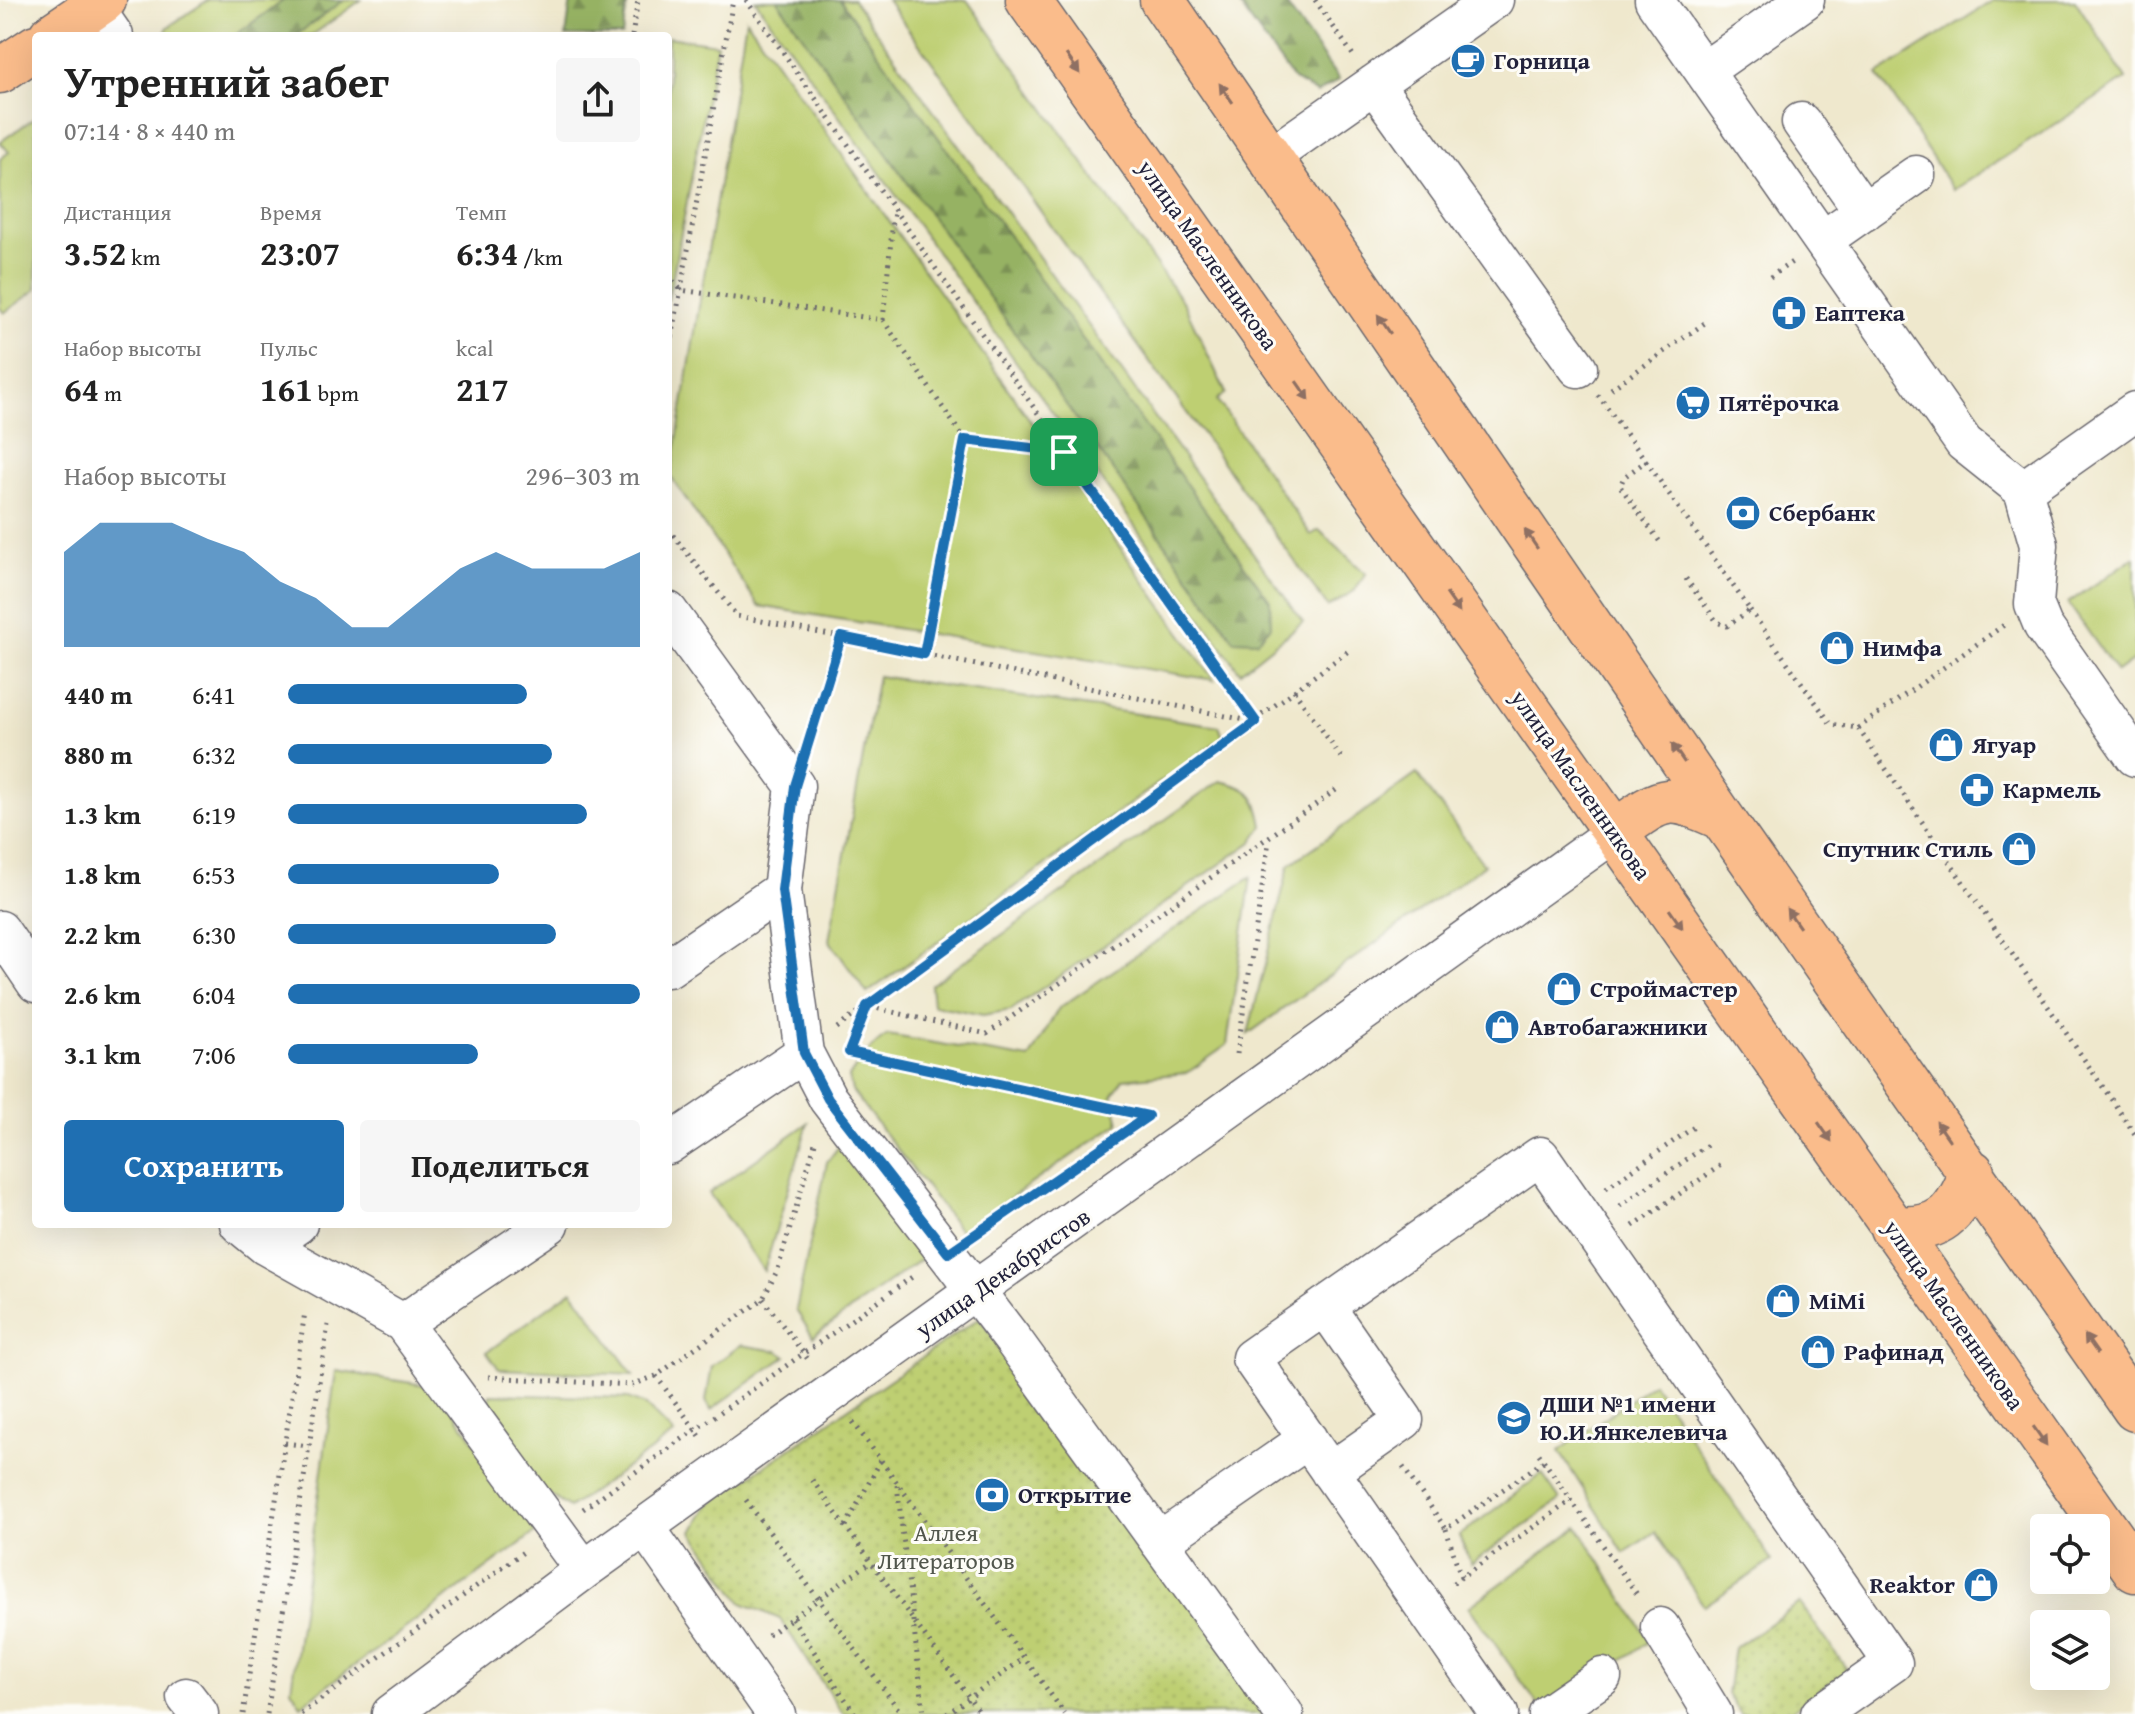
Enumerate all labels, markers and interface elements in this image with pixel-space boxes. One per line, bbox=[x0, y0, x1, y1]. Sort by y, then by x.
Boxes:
cafe icon: Горница bbox=[1449, 42, 1487, 80]
place label: Горница bbox=[1494, 43, 1591, 78]
text: Утренний забег bbox=[64, 49, 389, 113]
one-way arrow bbox=[1065, 53, 1080, 74]
button: share bbox=[556, 58, 640, 142]
one-way arrow bbox=[1219, 82, 1234, 103]
text: 07:14 · 8 × 440 m bbox=[64, 111, 235, 150]
street label: улица Масленникова bbox=[1129, 151, 1288, 358]
text: Дистанция bbox=[64, 196, 172, 228]
text: Время bbox=[260, 196, 322, 228]
text: Темп bbox=[456, 196, 507, 228]
text: 3.52 bbox=[64, 228, 126, 277]
text: 23:07 bbox=[260, 228, 340, 277]
text: 6:34 bbox=[456, 228, 518, 277]
text: km bbox=[126, 241, 160, 273]
text: /km bbox=[518, 241, 563, 273]
pharmacy icon: Еаптека bbox=[1770, 294, 1808, 332]
place label: Еаптека bbox=[1815, 295, 1906, 330]
one-way arrow bbox=[1377, 314, 1392, 335]
text: Набор высоты bbox=[64, 332, 201, 364]
text: Пульс bbox=[260, 332, 318, 364]
text: kcal bbox=[456, 332, 494, 364]
text: 64 bbox=[64, 364, 99, 413]
text: 161 bbox=[260, 364, 313, 413]
text: 217 bbox=[456, 364, 509, 413]
text: m bbox=[99, 377, 122, 409]
text: bpm bbox=[313, 377, 359, 409]
one-way arrow bbox=[1295, 380, 1310, 401]
supermarket icon: Пятёрочка bbox=[1674, 384, 1712, 422]
place label: Пятёрочка bbox=[1719, 385, 1840, 420]
pin bbox=[1030, 418, 1098, 486]
icon: arrive bbox=[1042, 430, 1086, 474]
text: Набор высоты bbox=[64, 456, 226, 495]
text: 296–303 m bbox=[526, 456, 640, 495]
bank icon: Сбербанк bbox=[1724, 494, 1762, 532]
place label: Сбербанк bbox=[1769, 495, 1875, 530]
one-way arrow bbox=[1524, 528, 1539, 549]
one-way arrow bbox=[1445, 592, 1461, 614]
shop icon: Нимфа bbox=[1818, 629, 1856, 667]
place label: Нимфа bbox=[1863, 630, 1943, 665]
text: 440 m bbox=[64, 675, 132, 714]
text: 6:41 bbox=[192, 675, 236, 714]
street label: улица Масленникова bbox=[1502, 681, 1661, 888]
shop icon: Ягуар bbox=[1927, 726, 1965, 764]
place label: Ягуар bbox=[1971, 727, 2036, 762]
text: 880 m bbox=[64, 735, 132, 774]
text: 6:32 bbox=[192, 735, 236, 774]
one-way arrow bbox=[1671, 743, 1686, 764]
pharmacy icon: Кармель bbox=[1958, 771, 1996, 809]
place label: Кармель bbox=[2003, 772, 2101, 807]
text: 1.3 km bbox=[64, 795, 141, 834]
text: 6:19 bbox=[192, 795, 236, 834]
shop icon: Спутник Стиль bbox=[2000, 830, 2038, 868]
place label: Спутник Стиль bbox=[1823, 831, 1993, 866]
text: 1.8 km bbox=[64, 855, 141, 894]
text: 6:53 bbox=[192, 855, 236, 894]
one-way arrow bbox=[1786, 908, 1801, 929]
one-way arrow bbox=[1668, 909, 1683, 930]
text: 2.2 km bbox=[64, 915, 141, 954]
text: 6:30 bbox=[192, 915, 236, 954]
shop icon: Строймастер bbox=[1545, 970, 1583, 1008]
place label: Строймастер bbox=[1590, 971, 1738, 1006]
text: 2.6 km bbox=[64, 975, 141, 1014]
text: 6:04 bbox=[192, 975, 236, 1014]
shop icon: Автобагажники bbox=[1483, 1008, 1521, 1046]
place label: Автобагажники bbox=[1528, 1009, 1708, 1044]
text: 3.1 km bbox=[64, 1035, 141, 1074]
text: 7:06 bbox=[192, 1035, 236, 1074]
button: Сохранить bbox=[64, 1120, 344, 1212]
button: Поделиться bbox=[360, 1120, 640, 1212]
one-way arrow bbox=[1936, 1120, 1951, 1141]
one-way arrow bbox=[1817, 1122, 1832, 1143]
street label: улица Декабристов bbox=[907, 1199, 1097, 1347]
street label: улица Масленникова bbox=[1875, 1211, 2034, 1418]
shop icon: MiMi bbox=[1764, 1282, 1802, 1320]
place label: MiMi bbox=[1809, 1283, 1865, 1318]
shop icon: Рафинад bbox=[1799, 1333, 1837, 1371]
place label: Рафинад bbox=[1844, 1334, 1944, 1369]
one-way arrow bbox=[2084, 1334, 2099, 1355]
place label: ДШИ №1 имени Ю.И.Янкелевича bbox=[1539, 1386, 1728, 1449]
school or university icon: ДШИ №1 имени Ю.И.Янкелевича bbox=[1495, 1399, 1533, 1437]
one-way arrow bbox=[2032, 1425, 2048, 1447]
bank icon: Открытие bbox=[973, 1476, 1011, 1514]
place label: Открытие bbox=[1018, 1477, 1132, 1512]
map controls bbox=[2030, 1514, 2110, 1690]
button: locate bbox=[2030, 1514, 2110, 1594]
park label: Аллея Литераторов bbox=[877, 1515, 1015, 1578]
shop icon: Reaktor bbox=[1962, 1566, 2000, 1604]
place label: Reaktor bbox=[1870, 1567, 1955, 1602]
button: layers bbox=[2030, 1610, 2110, 1690]

